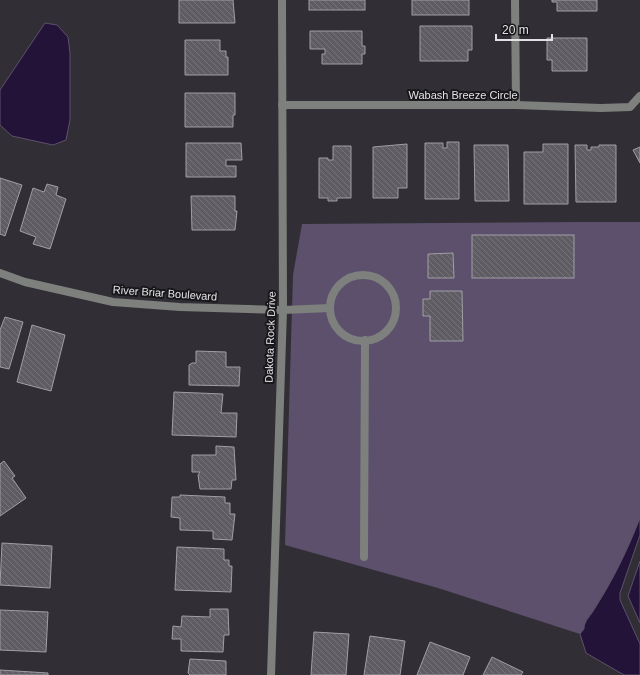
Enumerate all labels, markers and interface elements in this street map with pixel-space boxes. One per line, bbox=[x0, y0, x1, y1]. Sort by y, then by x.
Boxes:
scale bar bbox=[496, 16, 552, 42]
text: 20 m bbox=[502, 23, 529, 37]
street label: Wabash Breeze Circle bbox=[408, 89, 518, 101]
street label: River Briar Boulevard bbox=[112, 283, 218, 303]
street label: Dakota Rock Drive bbox=[262, 291, 278, 383]

